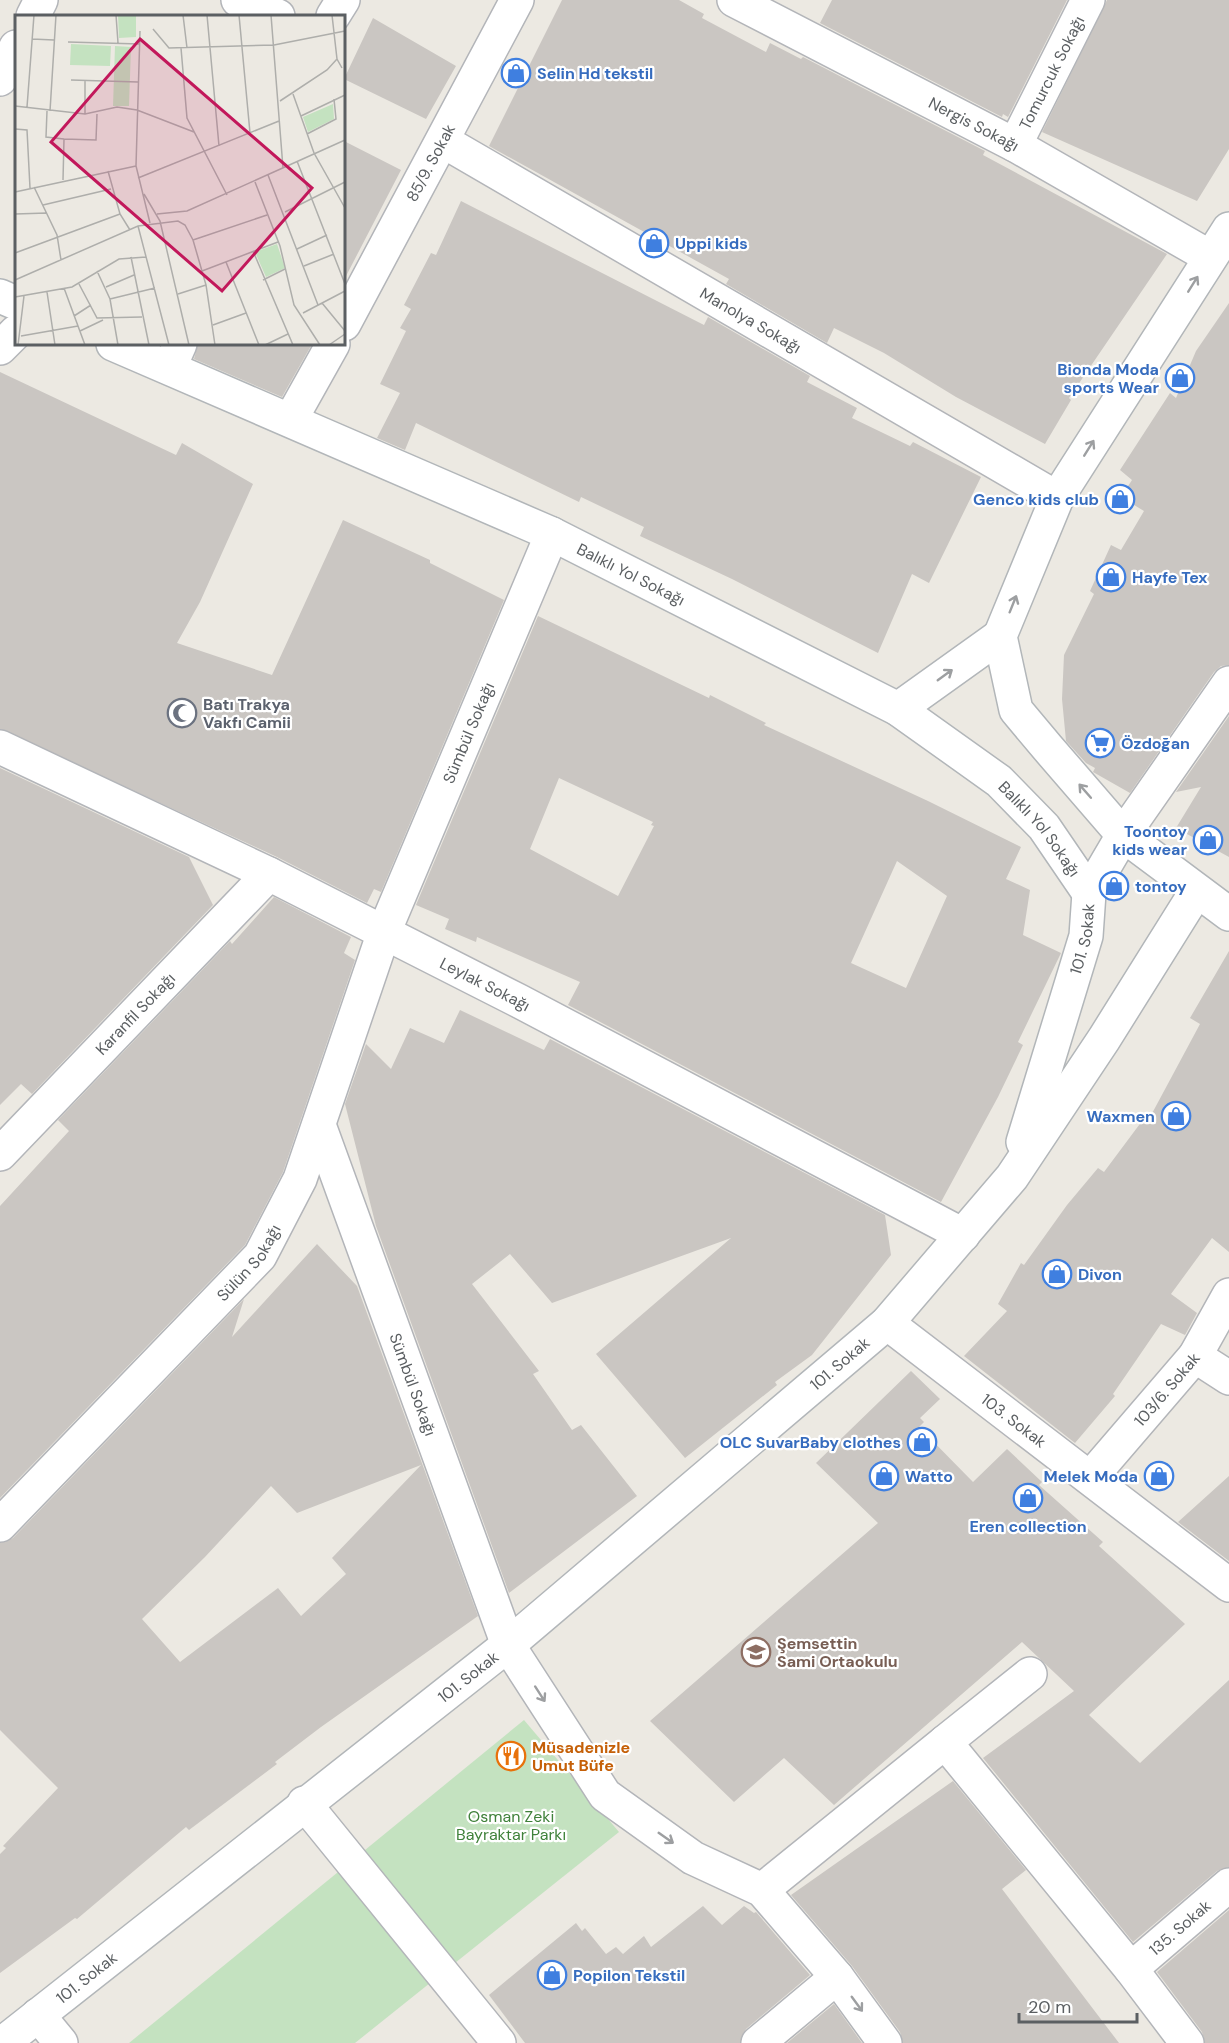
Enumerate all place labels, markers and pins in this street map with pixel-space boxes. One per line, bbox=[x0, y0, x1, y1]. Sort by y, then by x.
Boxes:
shop icon: Selin Hd tekstil bbox=[500, 57, 532, 89]
place label: Selin Hd tekstil bbox=[537, 63, 653, 84]
shop icon: Uppi kids bbox=[638, 227, 670, 259]
place label: Uppi kids bbox=[675, 233, 748, 254]
place label: Bionda Moda sports Wear bbox=[1057, 359, 1159, 398]
shop icon: Bionda Moda sports Wear bbox=[1164, 362, 1196, 394]
shop icon: Genco kids club bbox=[1104, 483, 1136, 515]
place label: Genco kids club bbox=[973, 489, 1099, 510]
shop icon: Hayfe Tex bbox=[1095, 561, 1127, 593]
place label: Hayfe Tex bbox=[1132, 567, 1208, 588]
place label: Batı Trakya Vakfı Camii bbox=[203, 694, 291, 733]
mosque icon: Batı Trakya Vakfı Camii bbox=[166, 697, 198, 729]
supermarket icon: Özdoğan bbox=[1084, 727, 1116, 759]
place label: Özdoğan bbox=[1121, 733, 1190, 754]
place label: Toontoy kids wear bbox=[1112, 821, 1187, 860]
shop icon: Toontoy kids wear bbox=[1192, 824, 1224, 856]
shop icon: tontoy bbox=[1098, 870, 1130, 902]
place label: tontoy bbox=[1135, 876, 1187, 897]
shop icon: Waxmen bbox=[1160, 1100, 1192, 1132]
place label: Waxmen bbox=[1087, 1106, 1155, 1127]
shop icon: Divon bbox=[1041, 1258, 1073, 1290]
place label: Divon bbox=[1078, 1264, 1122, 1285]
shop icon: OLC SuvarBaby clothes bbox=[906, 1426, 938, 1458]
place label: OLC SuvarBaby clothes bbox=[720, 1432, 901, 1453]
shop icon: Watto bbox=[868, 1460, 900, 1492]
shop icon: Melek Moda bbox=[1143, 1460, 1175, 1492]
place label: Watto bbox=[905, 1466, 953, 1487]
place label: Melek Moda bbox=[1043, 1466, 1138, 1487]
shop icon: Eren collection bbox=[1012, 1482, 1044, 1514]
place label: Eren collection bbox=[969, 1516, 1087, 1537]
place label: Şemsettin Sami Ortaokulu bbox=[777, 1633, 898, 1672]
school or university icon: Şemsettin Sami Ortaokulu bbox=[740, 1636, 772, 1668]
place label: Müsadenizle Umut Büfe bbox=[532, 1737, 630, 1776]
restaurant icon: Müsadenizle Umut Büfe bbox=[495, 1740, 527, 1772]
shop icon: Popilon Tekstil bbox=[536, 1959, 568, 1991]
place label: Popilon Tekstil bbox=[573, 1965, 685, 1986]

